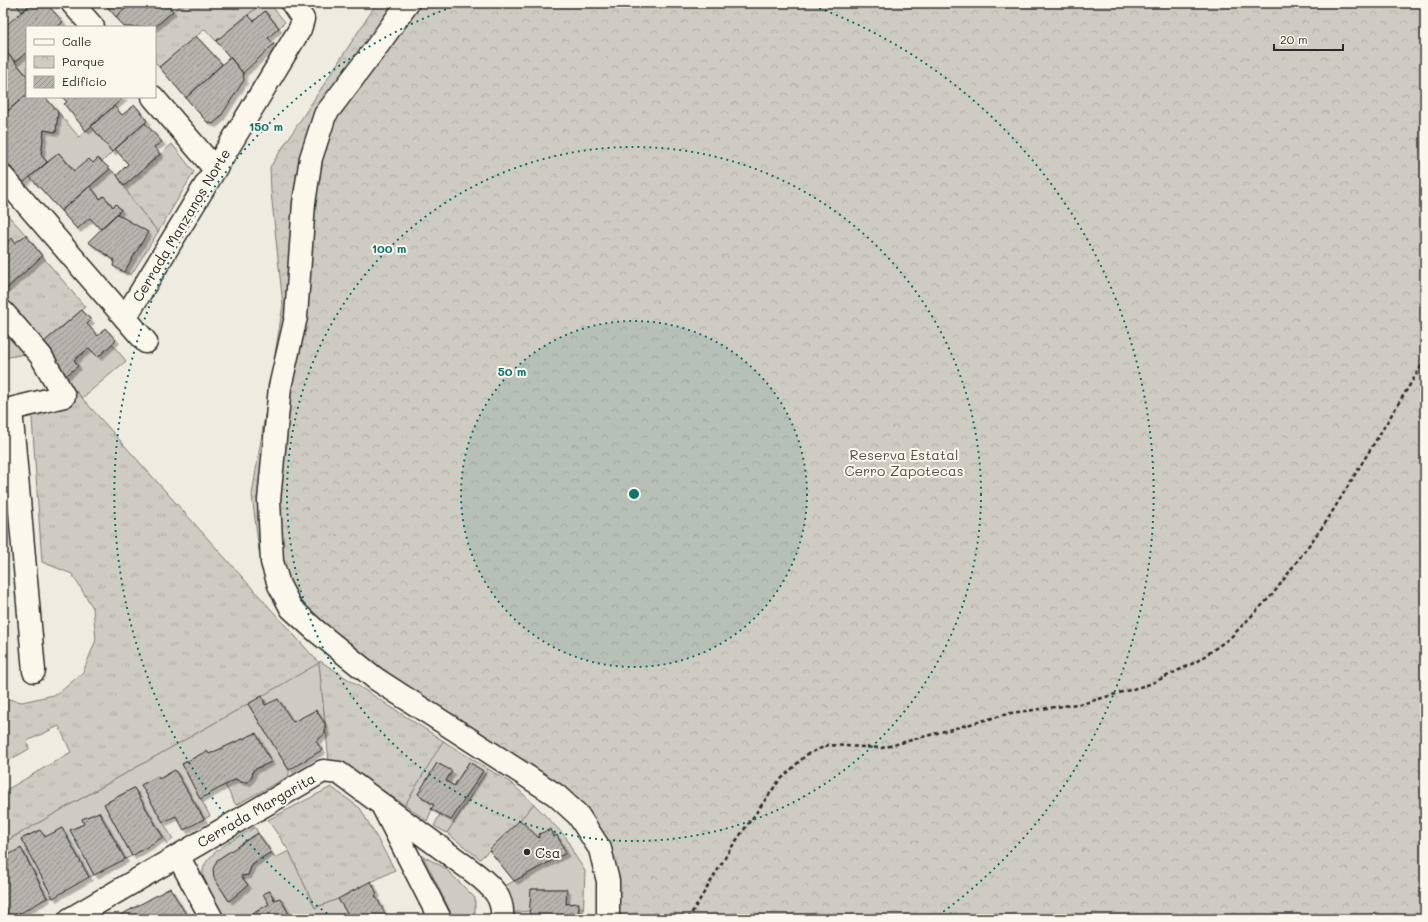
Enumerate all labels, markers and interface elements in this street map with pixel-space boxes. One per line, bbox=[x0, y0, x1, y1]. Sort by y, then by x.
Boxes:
legend bbox=[26, 26, 156, 98]
scale bar bbox=[1274, 26, 1343, 52]
text: 20 m bbox=[1280, 31, 1308, 47]
text: Calle bbox=[62, 33, 92, 49]
text: Parque bbox=[62, 53, 105, 69]
text: Edificio bbox=[62, 73, 106, 89]
text: 150 m bbox=[249, 118, 283, 134]
street label: Cerrada Manzanos Norte bbox=[128, 145, 234, 305]
text: 100 m bbox=[372, 240, 406, 256]
text: 50 m bbox=[498, 363, 526, 379]
park label: Reserva Estatal Cerro Zapotecas bbox=[844, 445, 964, 480]
centre of rings bbox=[627, 487, 641, 501]
street label: Cerrada Margarita bbox=[193, 768, 319, 852]
place label: Csa bbox=[535, 843, 561, 862]
marker: Csa bbox=[522, 847, 532, 857]

